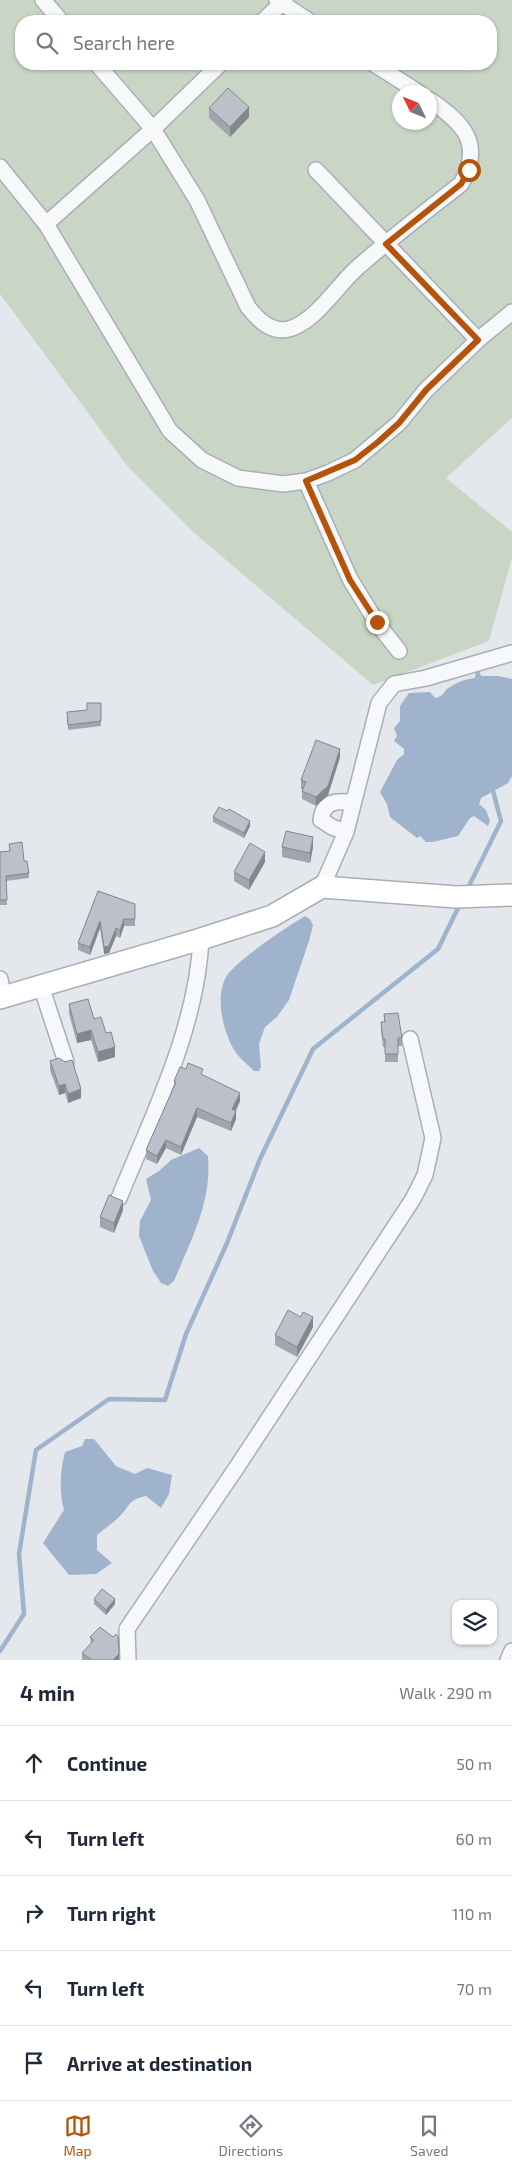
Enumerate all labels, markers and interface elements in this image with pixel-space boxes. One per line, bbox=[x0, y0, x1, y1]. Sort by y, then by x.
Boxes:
search box bbox=[15, 15, 497, 70]
icon: search bbox=[33, 29, 61, 57]
text: Search here bbox=[73, 31, 175, 54]
north arrow bbox=[392, 85, 437, 130]
route start bbox=[458, 159, 481, 182]
route end bbox=[366, 611, 389, 634]
map controls bbox=[452, 1600, 497, 1645]
button: layers bbox=[452, 1600, 497, 1645]
text: 4 min bbox=[20, 1680, 75, 1705]
text: Walk · 290 m bbox=[399, 1683, 492, 1702]
icon: ahead bbox=[20, 1749, 48, 1777]
text: Continue bbox=[67, 1752, 147, 1775]
text: 50 m bbox=[456, 1754, 492, 1773]
icon: left bbox=[20, 1824, 48, 1852]
text: Turn left bbox=[67, 1827, 144, 1850]
text: 60 m bbox=[456, 1829, 492, 1848]
icon: right bbox=[20, 1899, 48, 1927]
text: Turn right bbox=[67, 1902, 155, 1925]
text: 110 m bbox=[452, 1904, 492, 1923]
icon: left bbox=[20, 1974, 48, 2002]
text: Turn left bbox=[67, 1977, 144, 2000]
text: 70 m bbox=[457, 1979, 492, 1998]
icon: arrive bbox=[20, 2049, 48, 2077]
text: Arrive at destination bbox=[67, 2052, 252, 2075]
tab: Map bbox=[63, 2112, 92, 2159]
tab: Directions bbox=[219, 2112, 283, 2159]
tab: Saved bbox=[410, 2112, 449, 2159]

